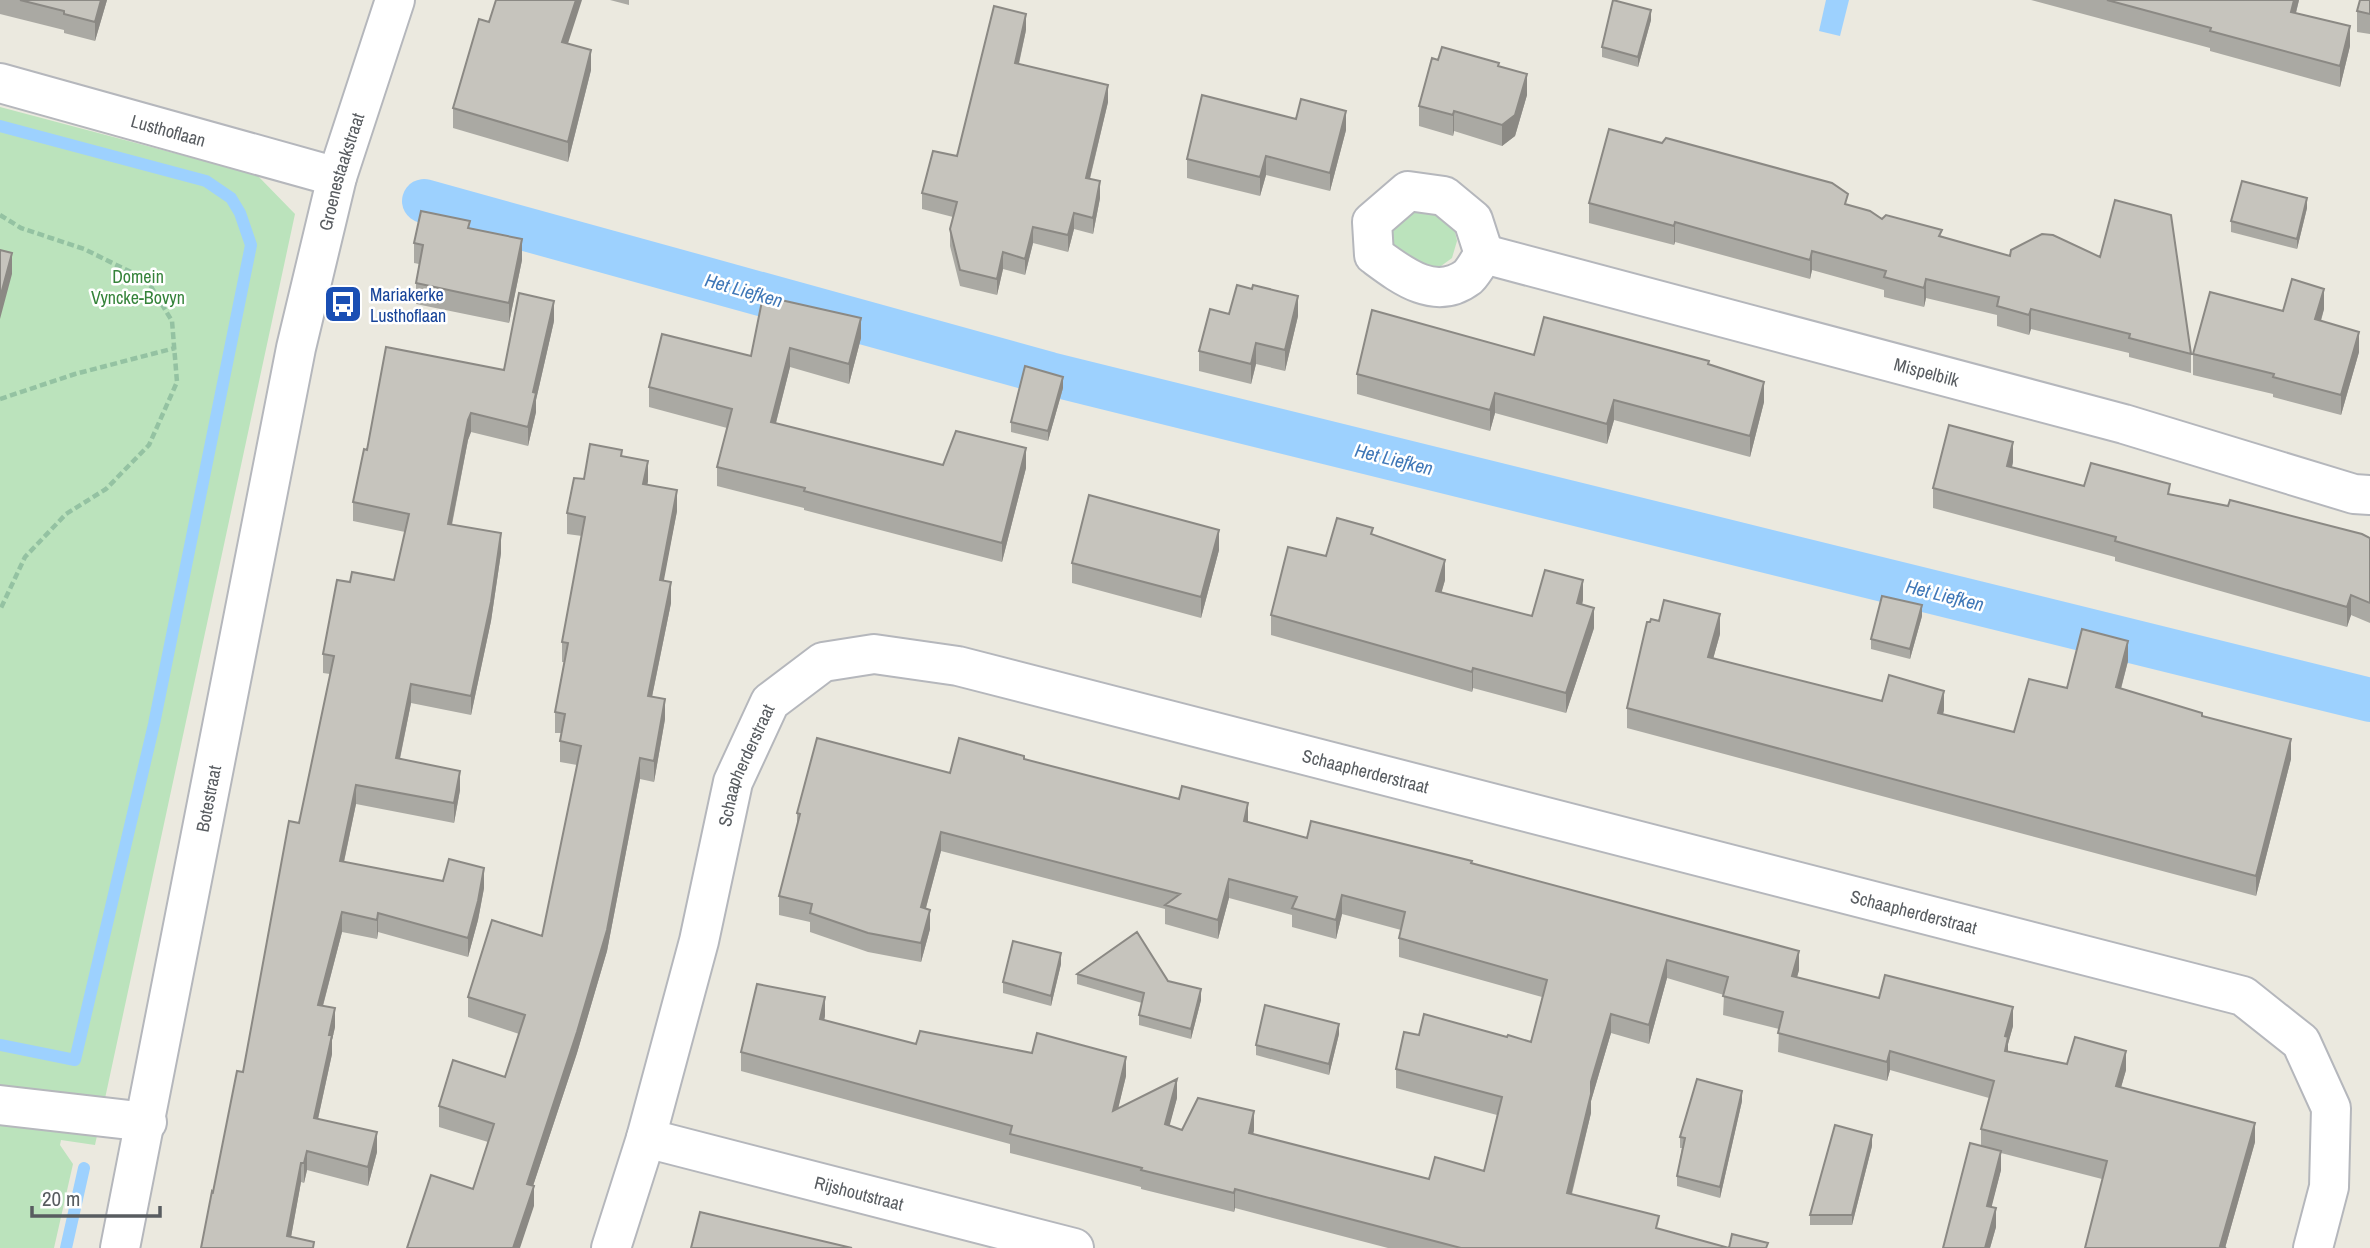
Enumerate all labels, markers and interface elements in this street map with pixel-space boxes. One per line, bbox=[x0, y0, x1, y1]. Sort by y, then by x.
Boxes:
street label: Lusthoflaan bbox=[128, 108, 209, 152]
street label: Groenestaakstraat bbox=[312, 110, 370, 233]
park label: Domein Vyncke-Bovyn bbox=[91, 264, 185, 310]
water label: Het Liefken bbox=[702, 267, 786, 313]
place label: Mariakerke Lusthoflaan bbox=[370, 282, 446, 328]
bus stop icon: Mariakerke Lusthoflaan bbox=[322, 283, 364, 325]
street label: Mispelbilk bbox=[1891, 351, 1963, 392]
water label: Het Liefken bbox=[1352, 437, 1436, 481]
water label: Het Liefken bbox=[1903, 573, 1987, 617]
street label: Schaapherderstraat bbox=[711, 700, 780, 829]
street label: Schaapherderstraat bbox=[1300, 742, 1432, 799]
street label: Botestraat bbox=[189, 763, 227, 834]
street label: Schaapherderstraat bbox=[1848, 883, 1980, 940]
street label: Rijshoutstraat bbox=[812, 1169, 906, 1216]
scale bar bbox=[32, 1174, 159, 1218]
text: 20 m bbox=[42, 1184, 80, 1213]

